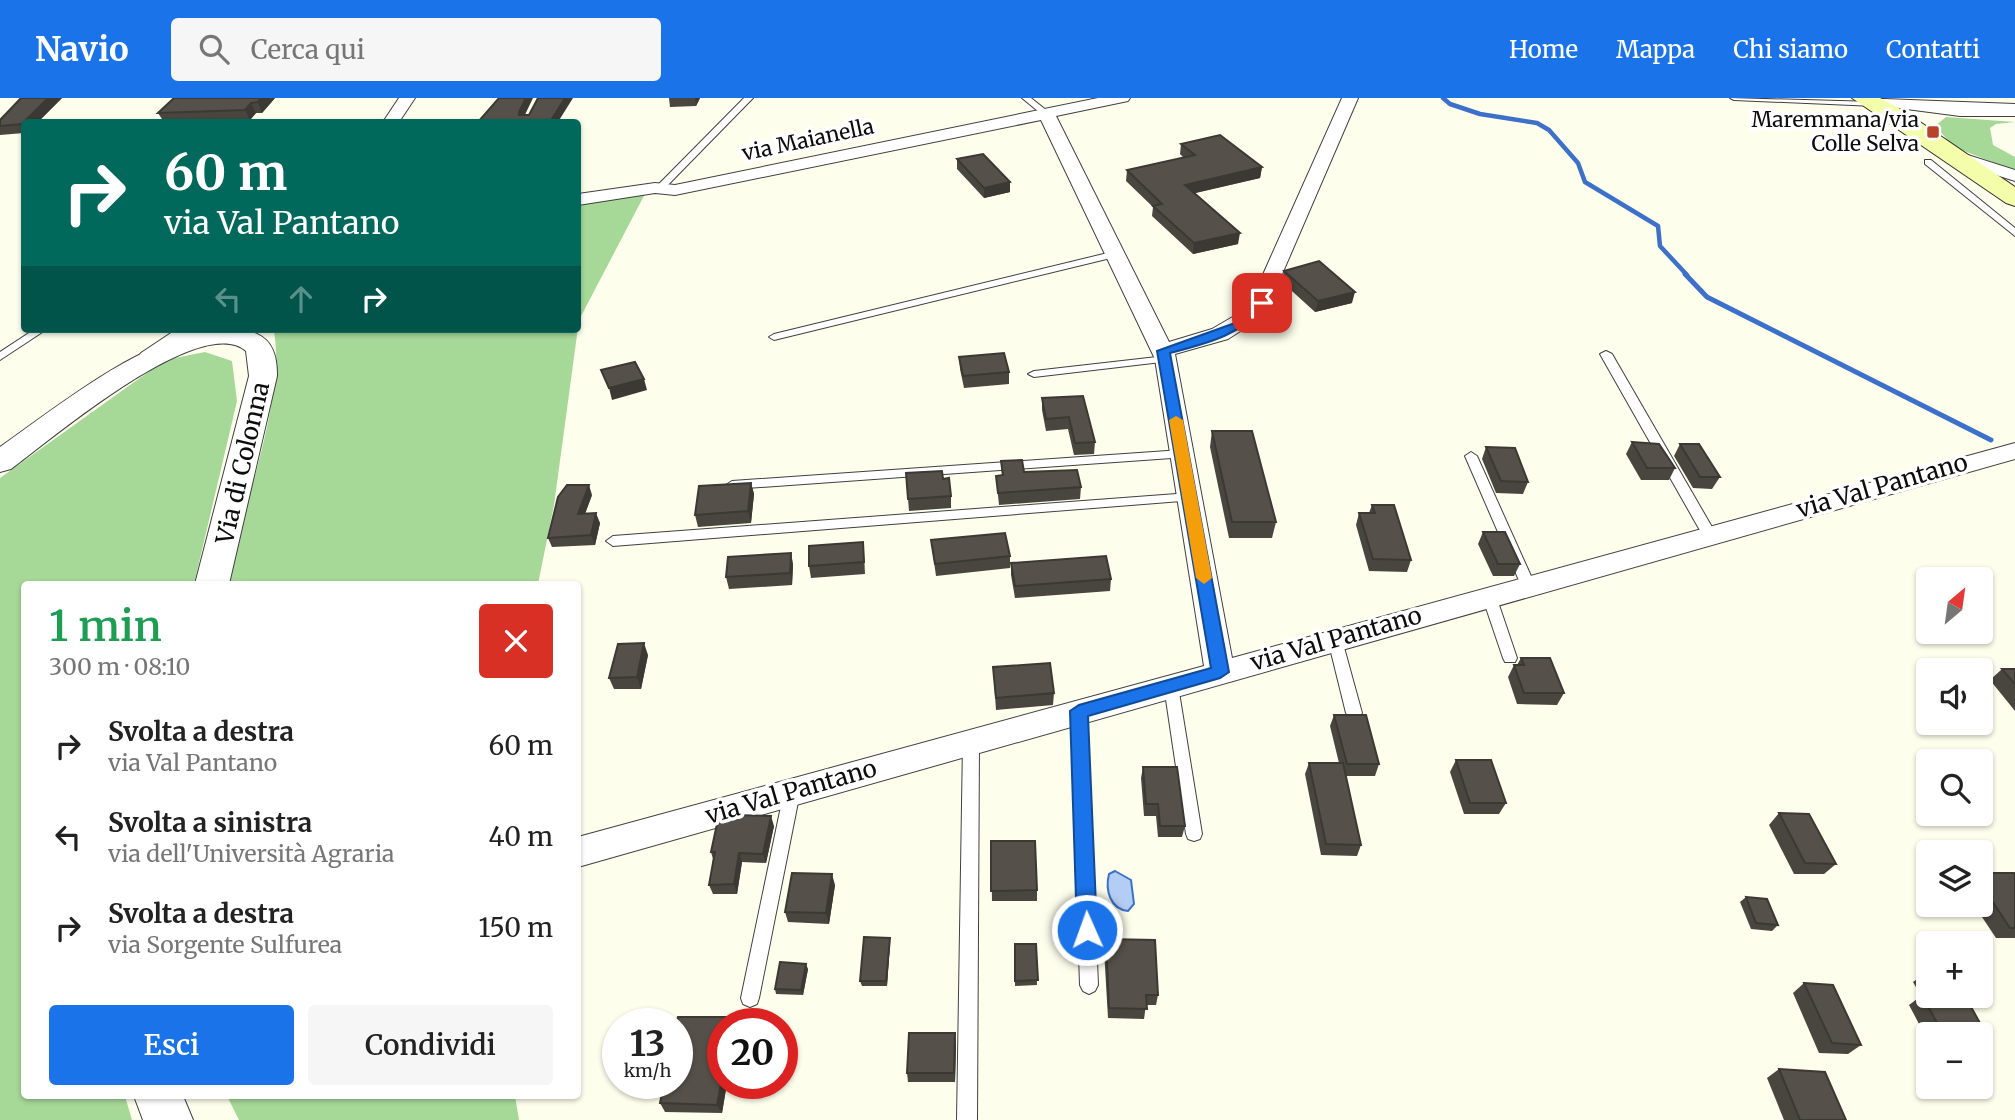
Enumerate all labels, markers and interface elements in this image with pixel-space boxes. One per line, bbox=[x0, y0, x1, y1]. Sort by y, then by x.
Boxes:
search box bbox=[171, 18, 661, 81]
text: Navio bbox=[35, 29, 129, 70]
icon: search bbox=[195, 30, 233, 68]
text: Cerca qui bbox=[251, 33, 365, 66]
text: Home bbox=[1509, 34, 1578, 65]
text: Mappa bbox=[1616, 34, 1695, 65]
text: Chi siamo bbox=[1733, 34, 1848, 65]
text: Contatti bbox=[1886, 34, 1980, 65]
place label: Maremmana/via Colle Selva bbox=[1752, 106, 1919, 157]
street label: via Maianella bbox=[738, 112, 876, 167]
marker: Maremmana/via Colle Selva bbox=[1925, 124, 1941, 140]
text: 60 m bbox=[164, 142, 287, 203]
icon: right bbox=[49, 147, 140, 238]
text: via Val Pantano bbox=[164, 203, 400, 243]
pin bbox=[1232, 273, 1292, 333]
icon: left bbox=[209, 280, 247, 318]
icon: ahead bbox=[282, 280, 320, 318]
icon: right bbox=[355, 280, 393, 318]
icon: arrive bbox=[1243, 284, 1281, 322]
street label: Via di Colonna bbox=[209, 379, 276, 548]
street label: via Val Pantano bbox=[1792, 446, 1971, 525]
north arrow bbox=[1916, 567, 1993, 644]
map controls bbox=[1916, 567, 1993, 1099]
street label: via Val Pantano bbox=[1246, 599, 1425, 678]
text: 1 min bbox=[49, 600, 162, 652]
button: close bbox=[479, 604, 553, 678]
text: 300 m · 08:10 bbox=[49, 652, 190, 681]
button: sound bbox=[1916, 658, 1993, 735]
text: Svolta a destra bbox=[108, 715, 294, 748]
icon: right bbox=[49, 727, 87, 765]
text: 60 m bbox=[489, 729, 553, 762]
text: via Val Pantano bbox=[108, 748, 277, 777]
button: search bbox=[1916, 749, 1993, 826]
street label: via Val Pantano bbox=[701, 752, 880, 831]
text: Svolta a sinistra bbox=[108, 806, 312, 839]
icon: left bbox=[49, 818, 87, 856]
text: 40 m bbox=[489, 820, 553, 853]
text: via dell'Università Agraria bbox=[108, 839, 394, 868]
button: layers bbox=[1916, 840, 1993, 917]
position arrow bbox=[1050, 893, 1124, 967]
text: Svolta a destra bbox=[108, 897, 294, 930]
icon: right bbox=[49, 909, 87, 947]
text: 150 m bbox=[479, 911, 553, 944]
text: via Sorgente Sulfurea bbox=[108, 930, 342, 959]
button: + bbox=[1916, 931, 1993, 1008]
button: Esci bbox=[49, 1005, 294, 1085]
button: Condividi bbox=[308, 1005, 553, 1085]
speed limit sign: 20 bbox=[707, 1008, 798, 1099]
text: 13 bbox=[630, 1022, 665, 1066]
button: − bbox=[1916, 1022, 1993, 1099]
text: km/h bbox=[624, 1059, 671, 1082]

